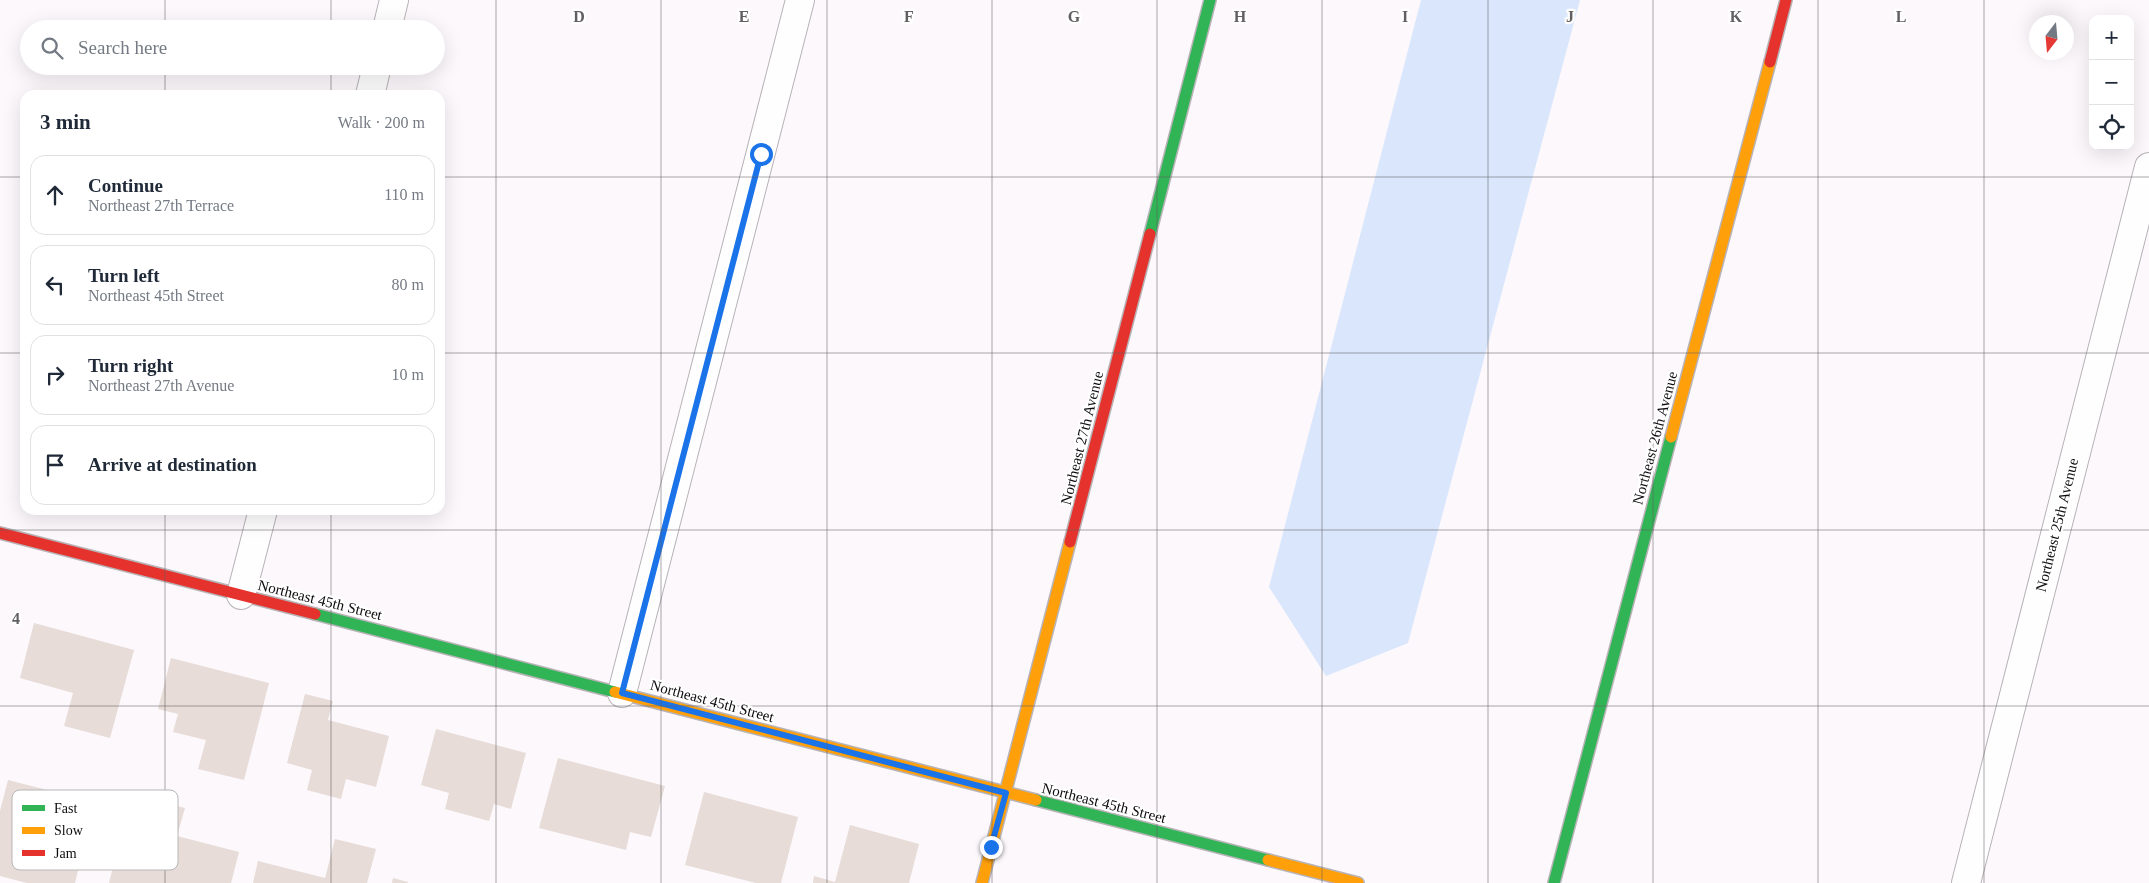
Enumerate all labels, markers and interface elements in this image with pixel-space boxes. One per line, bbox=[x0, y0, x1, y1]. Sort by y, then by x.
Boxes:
text: D bbox=[573, 8, 585, 25]
text: E bbox=[739, 8, 749, 25]
text: F bbox=[904, 8, 914, 25]
text: G bbox=[1068, 8, 1081, 25]
text: H bbox=[1234, 8, 1247, 25]
text: I bbox=[1402, 8, 1408, 25]
text: J bbox=[1566, 8, 1574, 25]
text: K bbox=[1730, 8, 1743, 25]
text: L bbox=[1896, 8, 1906, 25]
north arrow bbox=[2029, 15, 2074, 60]
map controls bbox=[2089, 15, 2134, 150]
button: + bbox=[2089, 15, 2134, 60]
search box bbox=[20, 20, 445, 75]
icon: search bbox=[38, 34, 66, 62]
text: Search here bbox=[78, 37, 167, 58]
button: − bbox=[2089, 60, 2134, 105]
button: locate bbox=[2089, 105, 2134, 150]
text: 3 min bbox=[40, 110, 91, 134]
text: Walk · 200 m bbox=[338, 114, 425, 131]
route start bbox=[750, 143, 773, 166]
text: Continue bbox=[88, 175, 163, 196]
icon: ahead bbox=[41, 181, 69, 209]
text: 110 m bbox=[384, 186, 424, 203]
text: Northeast 27th Terrace bbox=[88, 197, 234, 214]
text: Turn left bbox=[88, 265, 160, 286]
icon: left bbox=[41, 271, 69, 299]
text: 80 m bbox=[392, 276, 424, 293]
text: Northeast 45th Street bbox=[88, 287, 224, 304]
text: Turn right bbox=[88, 355, 173, 376]
icon: right bbox=[41, 361, 69, 389]
text: 10 m bbox=[392, 366, 424, 383]
street label: Northeast 27th Avenue bbox=[1058, 369, 1106, 506]
street label: Northeast 26th Avenue bbox=[1630, 369, 1681, 506]
text: Northeast 27th Avenue bbox=[88, 377, 234, 394]
icon: arrive bbox=[41, 451, 69, 479]
text: Arrive at destination bbox=[88, 454, 257, 475]
street label: Northeast 25th Avenue bbox=[2033, 456, 2081, 593]
street label: Northeast 45th Street bbox=[256, 577, 385, 623]
text: 4 bbox=[12, 610, 20, 627]
street label: Northeast 45th Street bbox=[648, 677, 776, 725]
street label: Northeast 45th Street bbox=[1040, 780, 1169, 826]
legend bbox=[12, 790, 178, 870]
text: Fast bbox=[54, 801, 77, 816]
text: Slow bbox=[54, 823, 84, 838]
route end bbox=[980, 836, 1003, 859]
text: Jam bbox=[54, 846, 77, 861]

